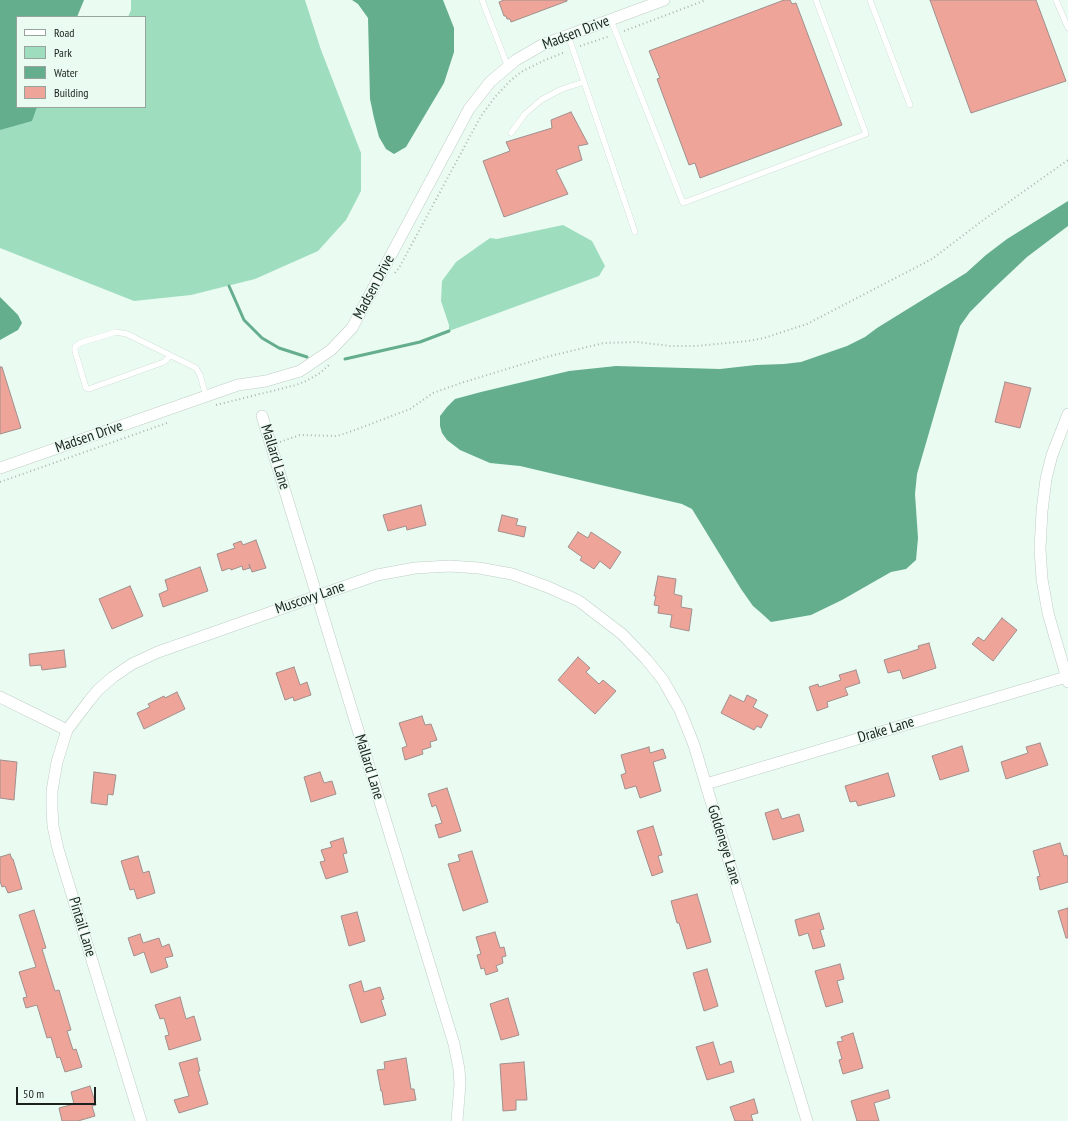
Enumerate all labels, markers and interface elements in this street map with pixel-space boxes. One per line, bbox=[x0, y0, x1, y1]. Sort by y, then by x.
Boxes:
street label: Madsen Drive bbox=[540, 12, 612, 54]
legend bbox=[16, 16, 146, 108]
text: Road bbox=[54, 25, 74, 40]
text: Park bbox=[54, 45, 72, 60]
text: Water bbox=[54, 65, 78, 80]
text: Building bbox=[54, 85, 89, 100]
street label: Madsen Drive bbox=[350, 252, 398, 322]
street label: Madsen Drive bbox=[53, 417, 125, 457]
street label: Mallard Lane bbox=[257, 422, 293, 492]
street label: Muscovy Lane bbox=[273, 578, 347, 618]
street label: Drake Lane bbox=[856, 713, 916, 747]
street label: Mallard Lane bbox=[351, 732, 387, 802]
street label: Goldeneye Lane bbox=[703, 803, 745, 887]
street label: Pintail Lane bbox=[64, 895, 100, 959]
scale bar bbox=[18, 1079, 98, 1105]
text: 50 m bbox=[23, 1086, 44, 1101]

